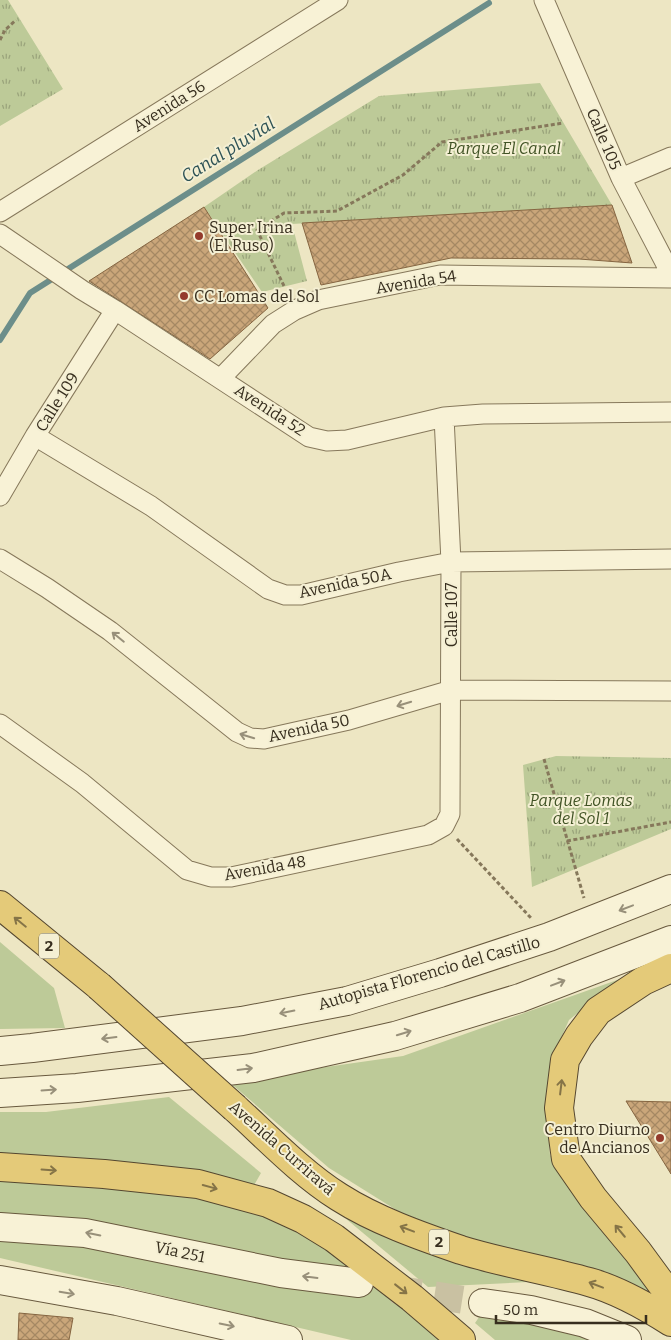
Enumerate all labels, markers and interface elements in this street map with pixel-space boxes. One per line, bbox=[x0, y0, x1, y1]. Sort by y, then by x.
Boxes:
street label: Avenida 56 bbox=[129, 76, 209, 136]
street label: Calle 105 bbox=[583, 105, 625, 173]
water label: Canal pluvial bbox=[177, 112, 279, 188]
park label: Parque El Canal bbox=[447, 139, 561, 158]
place label: Super Irina (El Ruso) bbox=[209, 218, 293, 255]
marker: Super Irina (El Ruso) bbox=[193, 230, 205, 242]
street label: Avenida 54 bbox=[374, 266, 458, 298]
place label: CC Lomas del Sol bbox=[194, 287, 320, 306]
marker: CC Lomas del Sol bbox=[178, 290, 190, 302]
street label: Calle 109 bbox=[31, 369, 83, 435]
street label: Avenida 52 bbox=[231, 380, 309, 440]
street label: Avenida 50A bbox=[297, 564, 393, 602]
street label: Calle 107 bbox=[442, 583, 461, 647]
one-way arrow bbox=[112, 632, 125, 643]
one-way arrow bbox=[397, 699, 413, 709]
street label: Avenida 50 bbox=[267, 710, 351, 746]
one-way arrow bbox=[239, 730, 255, 740]
park label: Parque Lomas del Sol 1 bbox=[529, 791, 633, 828]
street label: Avenida 48 bbox=[223, 851, 307, 885]
one-way arrow bbox=[619, 904, 634, 913]
one-way arrow bbox=[14, 916, 27, 927]
street label: Autopista Florencio del Castillo bbox=[316, 932, 542, 1014]
road number: 2 bbox=[39, 934, 59, 958]
one-way arrow bbox=[550, 978, 565, 987]
one-way arrow bbox=[280, 1008, 296, 1018]
one-way arrow bbox=[395, 1028, 411, 1038]
one-way arrow bbox=[101, 1033, 117, 1043]
one-way arrow bbox=[237, 1063, 253, 1073]
one-way arrow bbox=[556, 1079, 566, 1095]
one-way arrow bbox=[40, 1085, 56, 1094]
street label: Avenida Curriravá bbox=[225, 1097, 339, 1199]
place label: Centro Diurno de Ancianos bbox=[544, 1120, 650, 1157]
marker: Centro Diurno de Ancianos bbox=[654, 1132, 666, 1144]
one-way arrow bbox=[40, 1166, 56, 1175]
one-way arrow bbox=[202, 1183, 218, 1192]
one-way arrow bbox=[400, 1224, 415, 1234]
one-way arrow bbox=[615, 1224, 626, 1237]
one-way arrow bbox=[85, 1229, 101, 1239]
road number: 2 bbox=[429, 1230, 449, 1254]
street label: Vía 251 bbox=[153, 1237, 207, 1267]
one-way arrow bbox=[303, 1272, 319, 1282]
one-way arrow bbox=[589, 1280, 604, 1289]
one-way arrow bbox=[394, 1283, 407, 1294]
one-way arrow bbox=[59, 1288, 75, 1298]
scale bar bbox=[496, 1292, 646, 1324]
text: 50 m bbox=[503, 1301, 539, 1319]
one-way arrow bbox=[218, 1321, 234, 1331]

